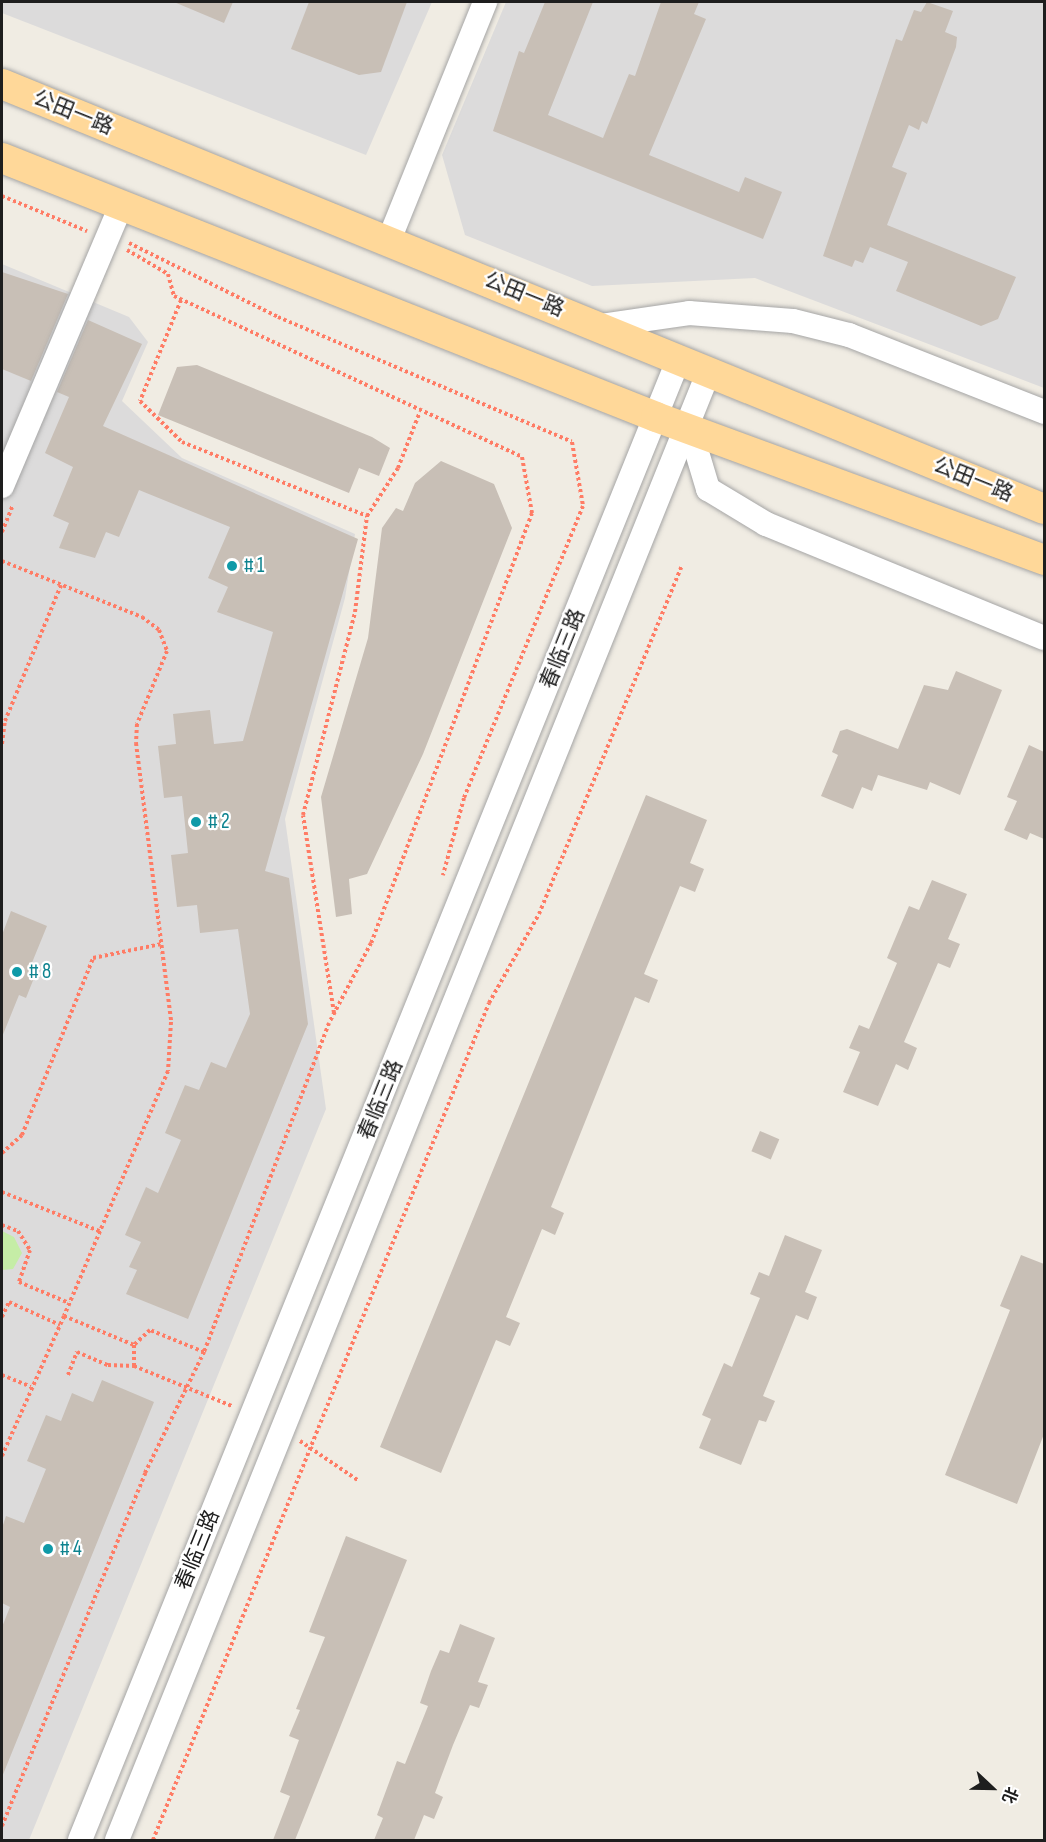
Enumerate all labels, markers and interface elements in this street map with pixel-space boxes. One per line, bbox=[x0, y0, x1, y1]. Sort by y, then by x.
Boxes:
street label: 公田一路 bbox=[29, 86, 117, 140]
street label: 公田一路 bbox=[480, 268, 568, 322]
street label: 公田一路 bbox=[929, 453, 1017, 507]
place label: # 1 bbox=[244, 553, 264, 579]
marker: # 1 bbox=[225, 559, 239, 573]
street label: 春临三路 bbox=[536, 605, 590, 693]
place label: # 2 bbox=[208, 809, 230, 835]
marker: # 2 bbox=[189, 815, 203, 829]
place label: # 8 bbox=[29, 959, 51, 985]
marker: # 8 bbox=[10, 965, 24, 979]
street label: 春临三路 bbox=[354, 1056, 408, 1144]
street label: 春临三路 bbox=[171, 1506, 225, 1594]
place label: # 4 bbox=[60, 1536, 82, 1562]
marker: # 4 bbox=[41, 1542, 55, 1556]
north arrow bbox=[962, 1758, 1022, 1818]
text: 北 bbox=[997, 1784, 1021, 1806]

